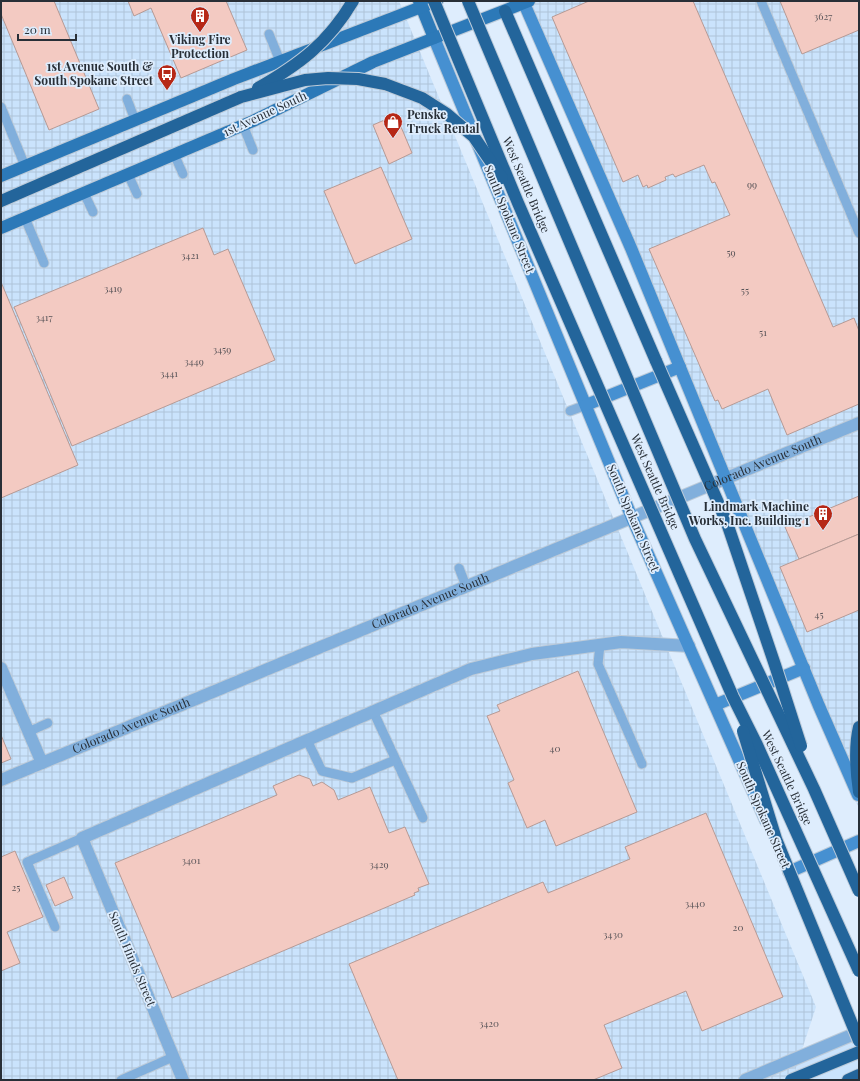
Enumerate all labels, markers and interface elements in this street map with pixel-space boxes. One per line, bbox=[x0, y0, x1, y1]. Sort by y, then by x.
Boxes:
building icon: Viking Fire Protection bbox=[189, 5, 211, 33]
house number: 3627 bbox=[814, 9, 832, 23]
scale bar bbox=[18, 16, 76, 42]
text: 20 m bbox=[24, 21, 51, 37]
place label: Viking Fire Protection bbox=[168, 31, 231, 61]
place label: 1st Avenue South & South Spokane Street bbox=[34, 58, 154, 88]
bus stop icon: 1st Avenue South & South Spokane Street bbox=[156, 63, 178, 91]
street label: 1st Avenue South bbox=[220, 87, 309, 139]
place label: Penske Truck Rental bbox=[407, 106, 480, 136]
shop icon: Penske Truck Rental bbox=[382, 111, 404, 139]
street label: West Seattle Bridge bbox=[499, 133, 554, 235]
street label: South Spokane Street bbox=[481, 162, 539, 276]
house number: 99 bbox=[747, 177, 757, 191]
house number: 59 bbox=[726, 245, 736, 259]
house number: 3421 bbox=[181, 248, 199, 262]
house number: 3419 bbox=[104, 281, 122, 295]
house number: 55 bbox=[741, 283, 749, 297]
house number: 3417 bbox=[35, 310, 53, 324]
house number: 51 bbox=[759, 325, 767, 339]
house number: 3459 bbox=[213, 342, 231, 356]
house number: 3449 bbox=[184, 354, 204, 368]
house number: 3441 bbox=[160, 366, 178, 380]
street label: West Seattle Bridge bbox=[627, 430, 684, 532]
street label: Colorado Avenue South bbox=[701, 431, 824, 494]
street label: South Spokane Street bbox=[604, 461, 664, 574]
place label: Lindmark Machine Works, Inc. Building 1 bbox=[688, 498, 809, 528]
building icon: Lindmark Machine Works, Inc. Building 1 bbox=[812, 503, 834, 531]
street label: Colorado Avenue South bbox=[369, 569, 491, 632]
house number: 45 bbox=[814, 607, 824, 621]
street label: Colorado Avenue South bbox=[70, 693, 192, 757]
street label: West Seattle Bridge bbox=[758, 727, 817, 828]
house number: 40 bbox=[550, 741, 560, 755]
street label: South Spokane Street bbox=[733, 759, 795, 871]
house number: 3401 bbox=[181, 853, 201, 867]
house number: 3429 bbox=[369, 857, 389, 871]
house number: 25 bbox=[12, 880, 20, 894]
house number: 3440 bbox=[685, 896, 705, 910]
street label: South Hinds Street bbox=[106, 909, 160, 1009]
house number: 20 bbox=[733, 920, 743, 934]
house number: 3430 bbox=[603, 927, 623, 941]
house number: 3420 bbox=[479, 1016, 499, 1030]

